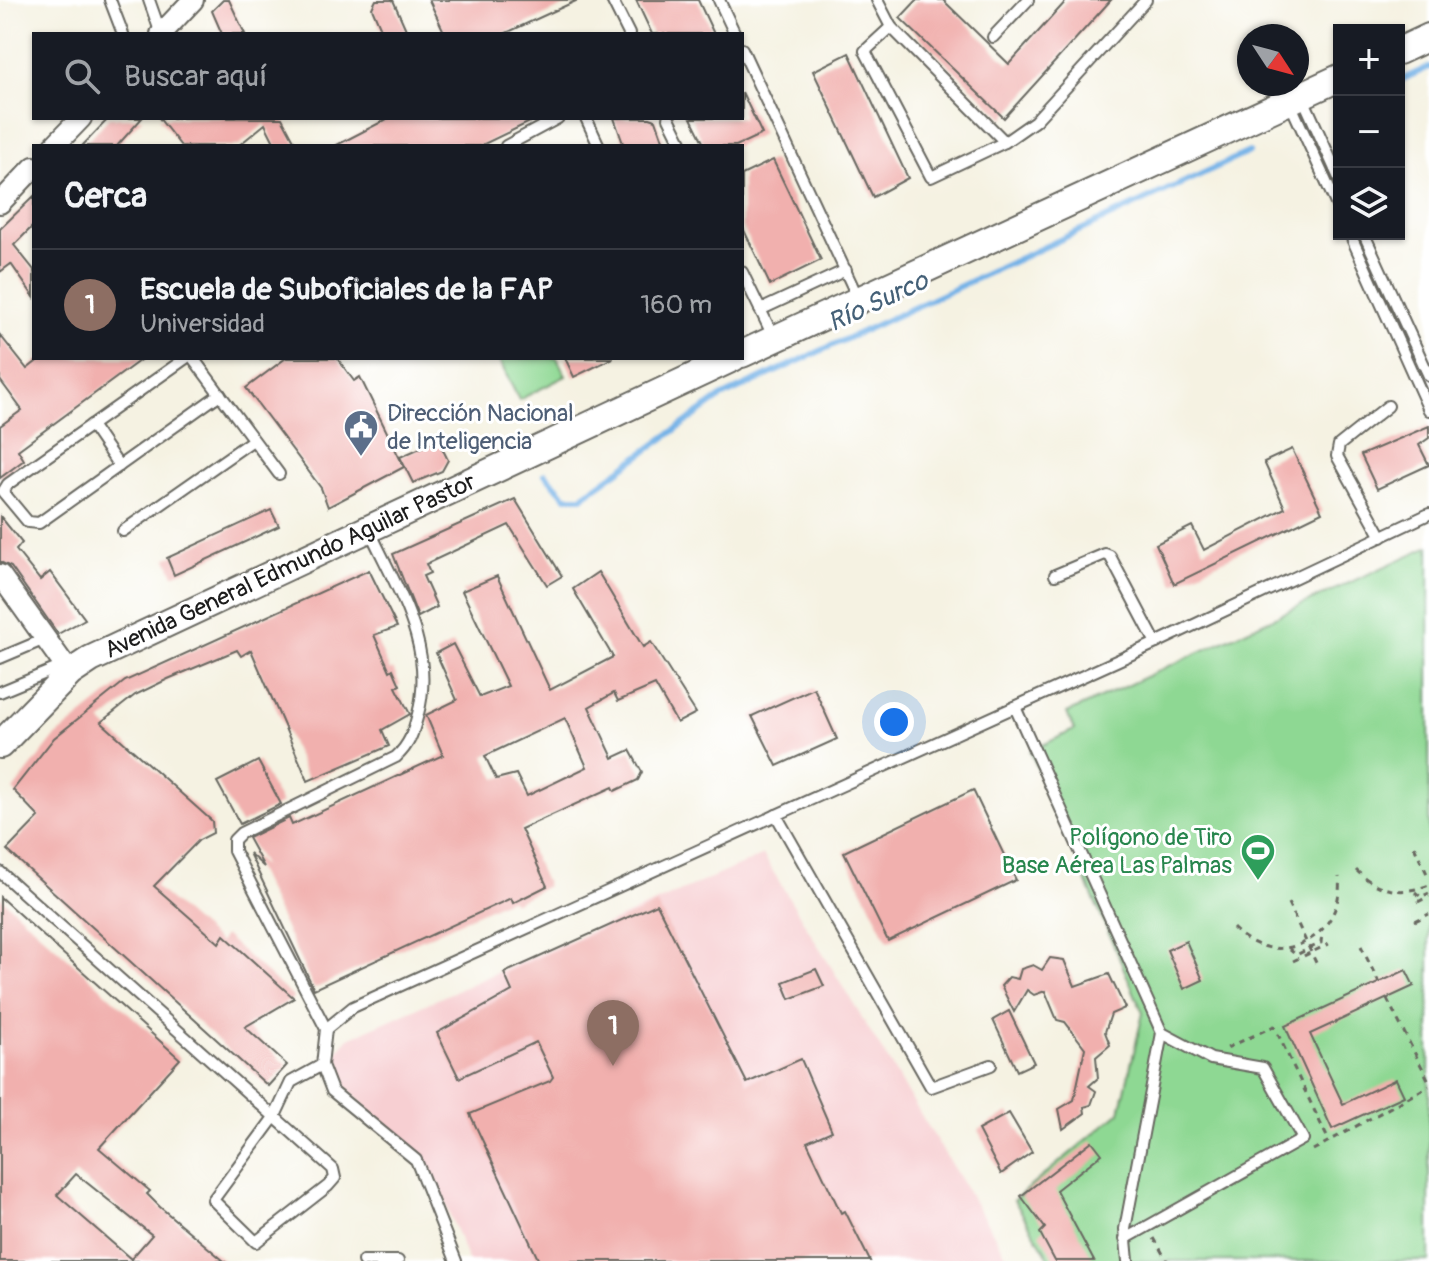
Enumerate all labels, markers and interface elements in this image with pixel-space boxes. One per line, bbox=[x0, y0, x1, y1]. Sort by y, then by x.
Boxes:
north arrow bbox=[1237, 24, 1309, 96]
map controls bbox=[1333, 24, 1405, 240]
button: + bbox=[1333, 24, 1405, 96]
search box bbox=[32, 32, 744, 120]
icon: search bbox=[60, 54, 104, 98]
text: Buscar aquí bbox=[124, 58, 267, 95]
button: − bbox=[1333, 96, 1405, 168]
button: layers bbox=[1333, 168, 1405, 240]
text: Cerca bbox=[64, 175, 147, 218]
water label: Río Surco bbox=[823, 264, 935, 339]
text: Escuela de Suboficiales de la FAP bbox=[140, 271, 553, 308]
text: 1 bbox=[85, 289, 95, 321]
text: 160 m bbox=[640, 289, 712, 321]
text: Universidad bbox=[140, 308, 265, 340]
place label: Dirección Nacional de Inteligencia bbox=[387, 399, 574, 456]
public building icon: Dirección Nacional de Inteligencia bbox=[342, 408, 380, 458]
street label: Avenida General Edmundo Aguilar Pastor bbox=[100, 467, 481, 665]
your location bbox=[874, 702, 914, 742]
place label: Polígono de Tiro Base Aérea Las Palmas bbox=[1002, 823, 1232, 880]
sports icon: Polígono de Tiro Base Aérea Las Palmas bbox=[1239, 832, 1277, 882]
pin: 1 bbox=[587, 1000, 639, 1066]

